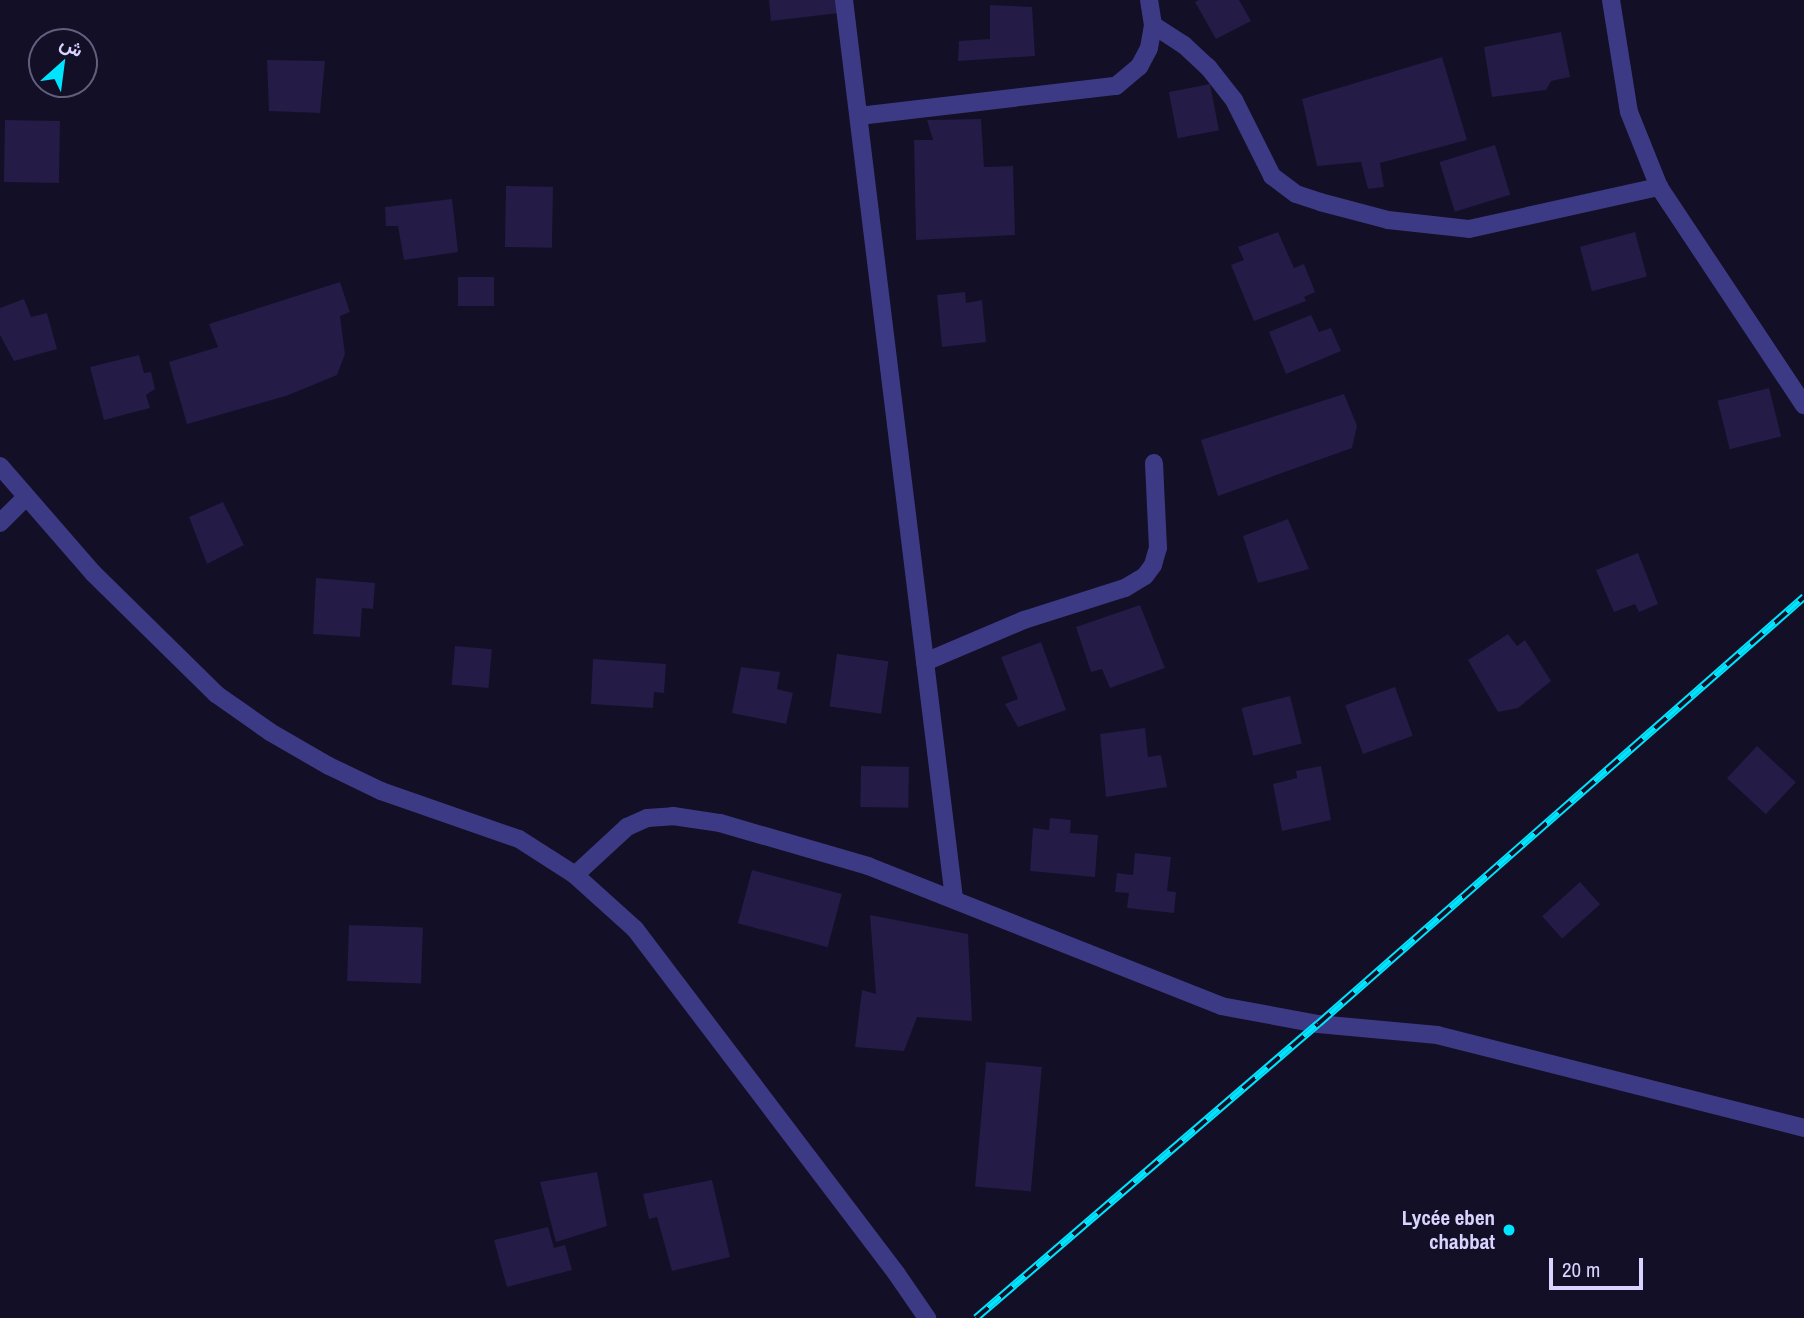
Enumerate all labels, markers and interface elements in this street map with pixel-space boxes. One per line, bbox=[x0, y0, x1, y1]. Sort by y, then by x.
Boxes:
north arrow bbox=[28, 28, 98, 98]
text: ش bbox=[56, 29, 88, 63]
place label: Lycée eben chabbat bbox=[1402, 1205, 1495, 1255]
marker: Lycée eben chabbat bbox=[1501, 1222, 1517, 1238]
scale bar bbox=[1552, 1244, 1646, 1288]
text: 20 m bbox=[1562, 1255, 1600, 1284]

